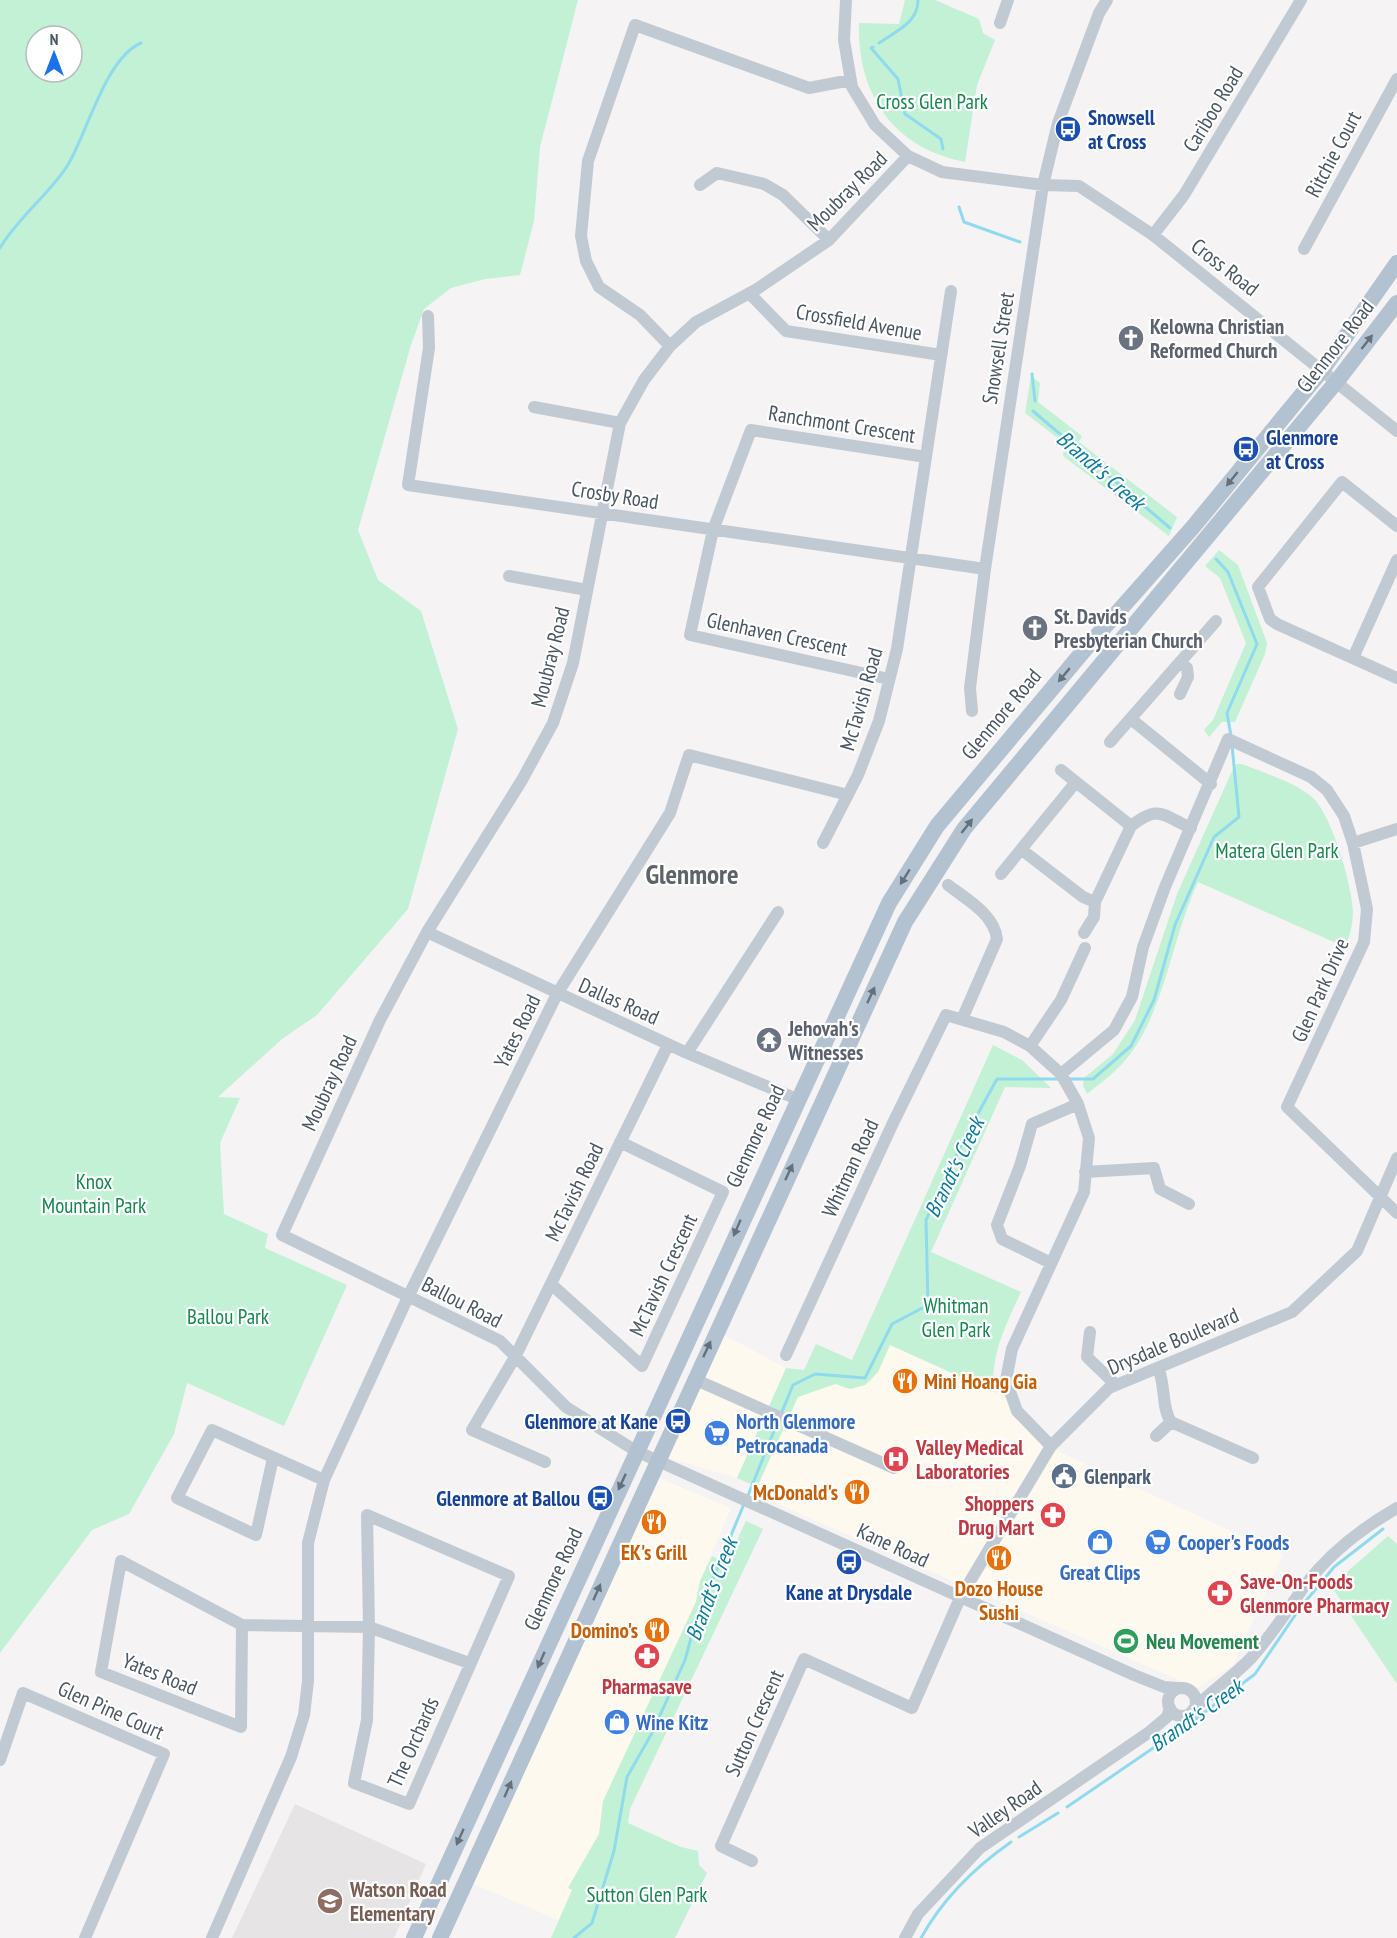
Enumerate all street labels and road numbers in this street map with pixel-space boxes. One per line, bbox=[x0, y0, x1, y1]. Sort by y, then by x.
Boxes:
street label: Cariboo Road bbox=[1177, 61, 1249, 157]
street label: Ritchie Court bbox=[1299, 106, 1367, 202]
street label: Moubray Road bbox=[801, 145, 893, 237]
street label: Cross Road bbox=[1186, 232, 1264, 302]
street label: Snowsell Street bbox=[976, 290, 1020, 406]
street label: Glenmore Road bbox=[1290, 294, 1380, 398]
street label: Crossfield Avenue bbox=[794, 298, 924, 346]
street label: Ranchmont Crescent bbox=[767, 399, 918, 449]
street label: Crosby Road bbox=[570, 475, 660, 515]
street label: Moubray Road bbox=[525, 604, 575, 710]
street label: Glenhaven Crescent bbox=[704, 606, 850, 662]
street label: McTavish Road bbox=[833, 644, 889, 754]
street label: Glenmore Road bbox=[955, 663, 1047, 765]
street label: Glen Park Drive bbox=[1285, 934, 1355, 1046]
street label: Dallas Road bbox=[575, 971, 663, 1031]
street label: Yates Road bbox=[488, 990, 546, 1072]
street label: Moubray Road bbox=[295, 1031, 363, 1135]
street label: Glenmore Road bbox=[719, 1080, 791, 1192]
street label: Whitman Road bbox=[816, 1115, 884, 1221]
street label: McTavish Road bbox=[539, 1138, 609, 1246]
street label: McTavish Crescent bbox=[623, 1209, 703, 1341]
street label: Ballou Road bbox=[417, 1270, 507, 1334]
street label: Drysdale Boulevard bbox=[1103, 1301, 1243, 1381]
street label: Kane Road bbox=[853, 1517, 933, 1573]
street label: Glenmore Road bbox=[517, 1523, 589, 1635]
street label: Yates Road bbox=[119, 1647, 201, 1701]
street label: Sutton Crescent bbox=[719, 1665, 790, 1781]
street label: Glen Pine Court bbox=[54, 1675, 168, 1745]
street label: The Orchards bbox=[381, 1693, 445, 1791]
street label: Valley Road bbox=[962, 1774, 1047, 1844]

